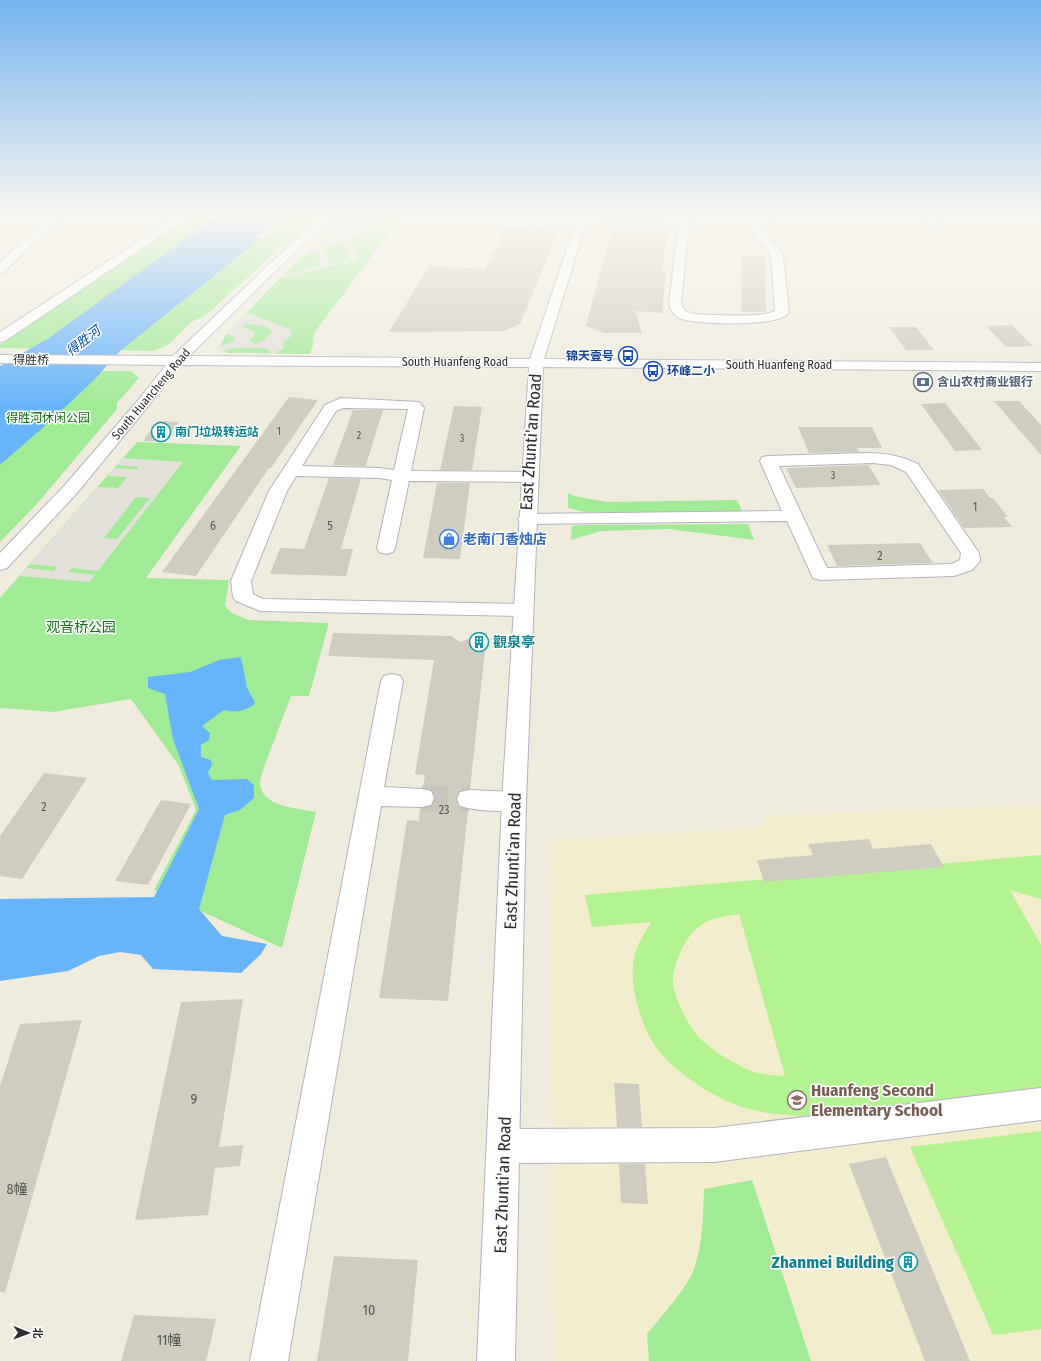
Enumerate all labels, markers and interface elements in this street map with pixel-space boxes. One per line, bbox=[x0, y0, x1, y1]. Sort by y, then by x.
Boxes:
water label: 得胜河 bbox=[63, 321, 105, 359]
bus stop icon: 锦天壹号 bbox=[617, 345, 639, 367]
street label: South Huancheng Road bbox=[109, 346, 193, 442]
place label: 锦天壹号 bbox=[566, 349, 614, 363]
street label: 得胜桥 bbox=[13, 353, 49, 367]
street label: South Huanfeng Road bbox=[402, 355, 508, 369]
street label: South Huanfeng Road bbox=[726, 358, 832, 372]
bus stop icon: 环峰二小 bbox=[642, 360, 664, 382]
place label: 环峰二小 bbox=[667, 364, 715, 378]
bank icon: 含山农村商业银行 bbox=[912, 371, 934, 393]
street label: East Zhunti'an Road bbox=[516, 373, 546, 511]
place label: 含山农村商业银行 bbox=[937, 375, 1033, 389]
park label: 得胜河休闲公园 bbox=[6, 411, 90, 425]
building icon: 南门垃圾转运站 bbox=[150, 421, 172, 443]
place label: 南门垃圾转运站 bbox=[175, 425, 259, 439]
house number: 1 bbox=[277, 426, 281, 438]
house number: 2 bbox=[357, 430, 362, 442]
house number: 3 bbox=[460, 433, 465, 445]
house number: 3 bbox=[831, 470, 836, 482]
house number: 1 bbox=[973, 500, 977, 514]
house number: 6 bbox=[210, 519, 216, 533]
house number: 5 bbox=[327, 519, 333, 533]
shop icon: 老南门香烛店 bbox=[438, 528, 460, 550]
place label: 老南门香烛店 bbox=[463, 531, 547, 548]
house number: 2 bbox=[877, 549, 883, 563]
park label: 观音桥公园 bbox=[46, 619, 116, 636]
building icon: 觀泉亭 bbox=[468, 631, 490, 653]
place label: 觀泉亭 bbox=[493, 634, 535, 651]
street label: East Zhunti'an Road bbox=[500, 792, 526, 930]
house number: 2 bbox=[41, 800, 47, 814]
house number: 23 bbox=[439, 803, 449, 817]
place label: Huanfeng Second Elementary School bbox=[811, 1080, 943, 1121]
school or university icon: Huanfeng Second Elementary School bbox=[786, 1089, 808, 1111]
house number: 9 bbox=[191, 1091, 198, 1108]
street label: East Zhunti'an Road bbox=[490, 1116, 516, 1254]
house number: 8幢 bbox=[7, 1181, 28, 1198]
building icon: Zhanmei Building bbox=[897, 1251, 919, 1273]
place label: Zhanmei Building bbox=[772, 1252, 895, 1273]
house number: 10 bbox=[363, 1302, 375, 1319]
north arrow bbox=[8, 1313, 48, 1353]
text: 北 bbox=[31, 1328, 44, 1339]
house number: 11幢 bbox=[157, 1332, 181, 1349]

